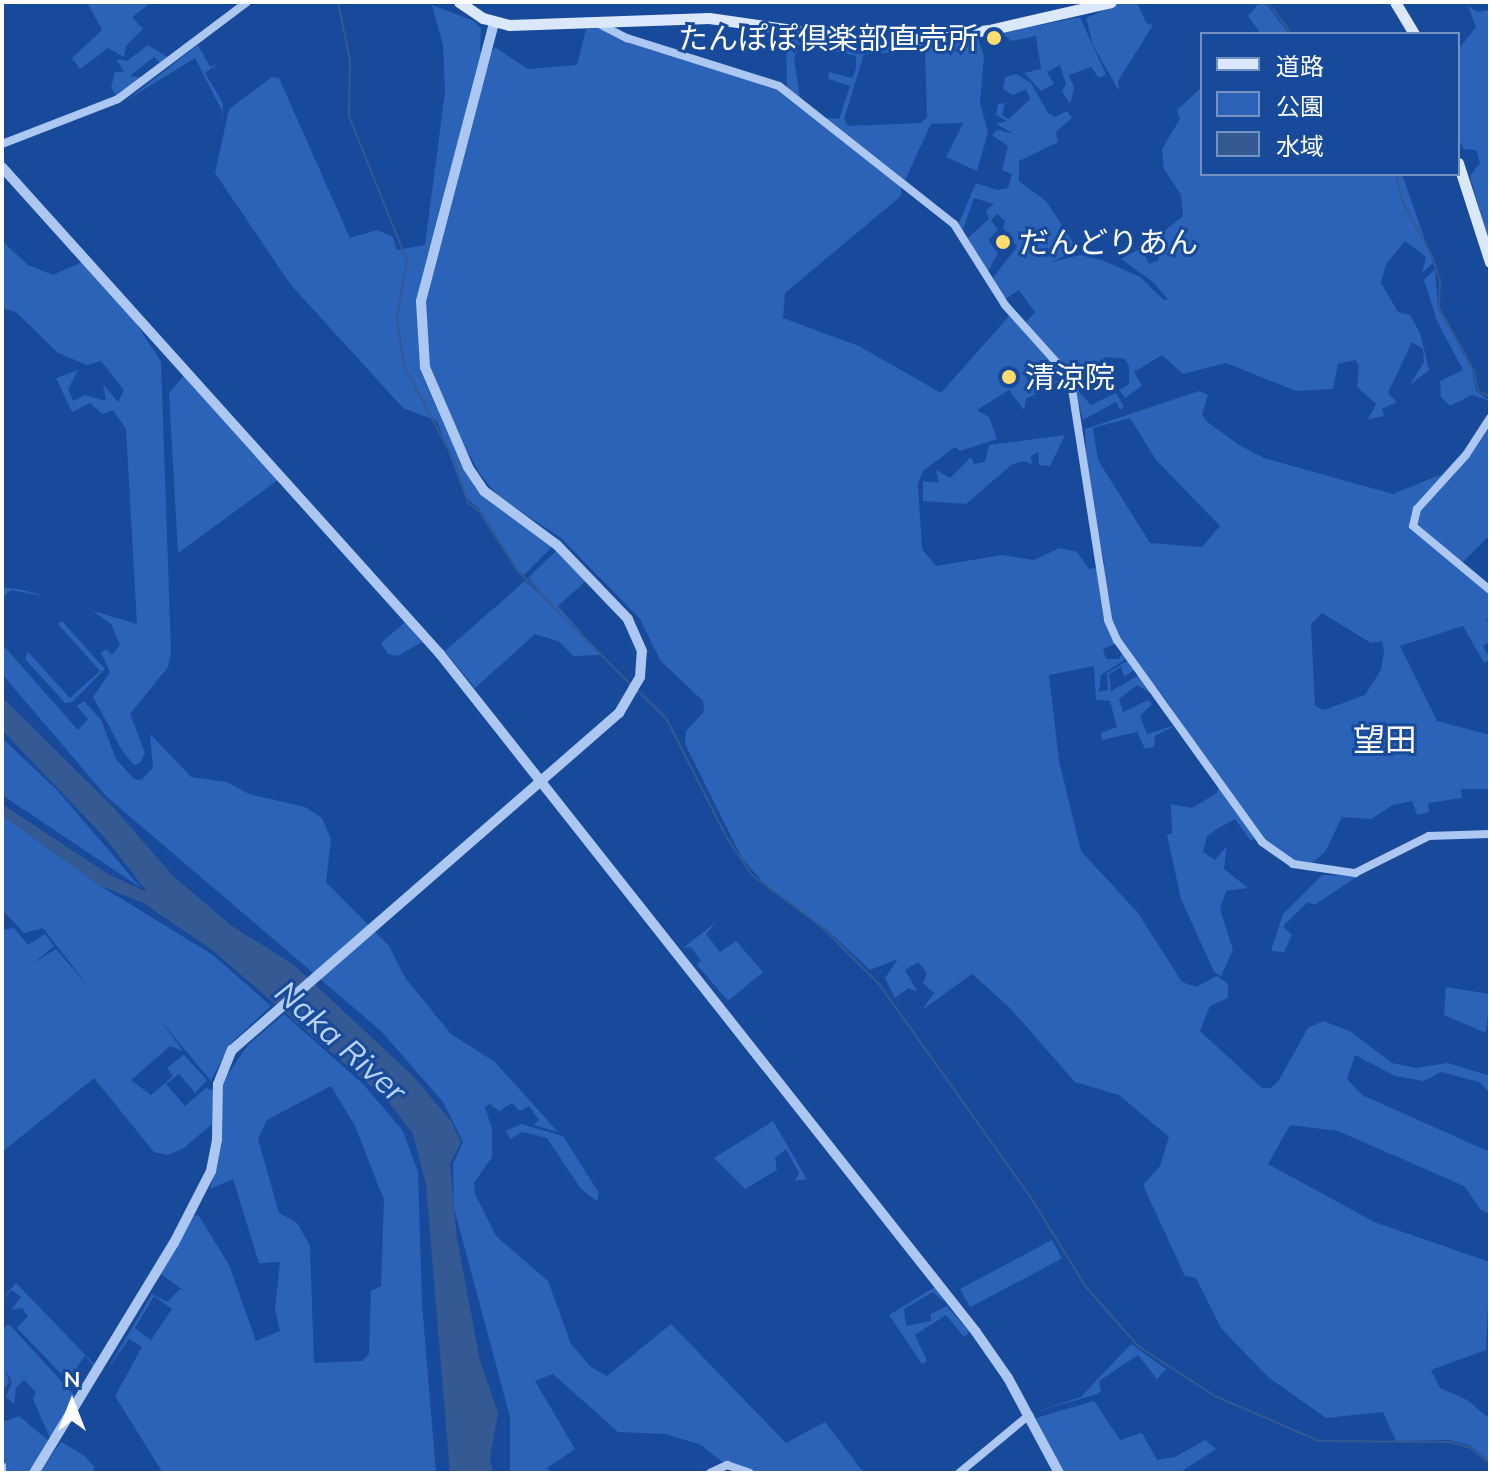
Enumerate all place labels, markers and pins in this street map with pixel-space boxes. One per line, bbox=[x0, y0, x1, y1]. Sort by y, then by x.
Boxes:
place label: たんぽぽ倶楽部直売所 bbox=[678, 20, 978, 56]
marker: たんぽぽ倶楽部直売所 bbox=[985, 29, 1003, 47]
place label: だんどりあん bbox=[1019, 224, 1199, 260]
marker: だんどりあん bbox=[994, 233, 1012, 251]
place label: 清涼院 bbox=[1025, 359, 1115, 395]
marker: 清涼院 bbox=[1000, 368, 1018, 386]

